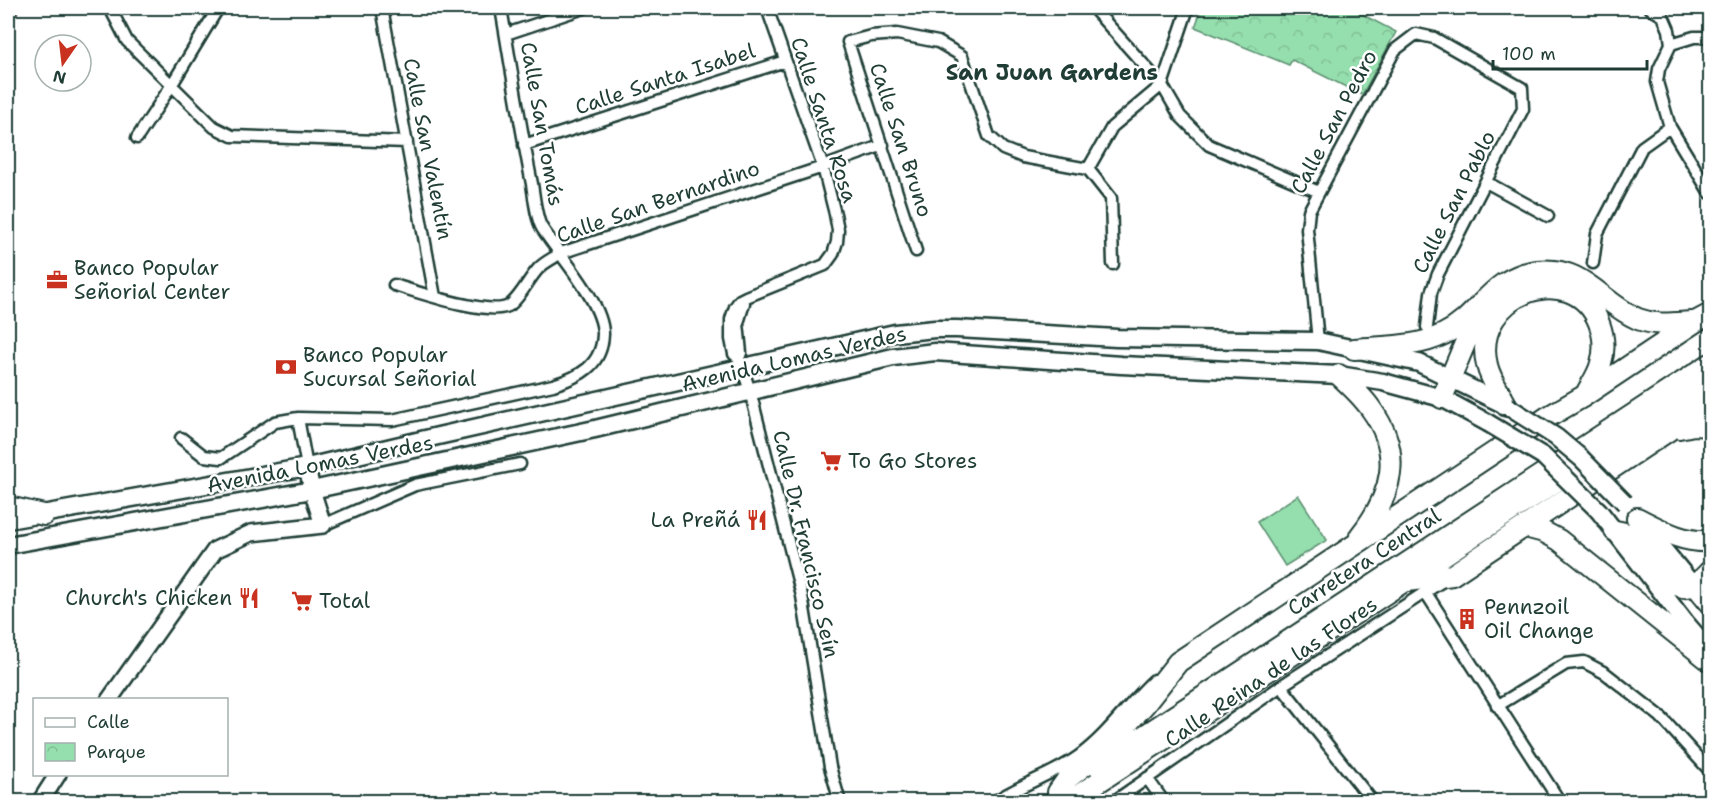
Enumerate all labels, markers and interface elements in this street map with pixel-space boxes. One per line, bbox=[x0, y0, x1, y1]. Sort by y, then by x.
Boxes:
north arrow bbox=[33, 33, 93, 93]
scale bar bbox=[1493, 33, 1648, 71]
street label: Calle Santa Rosa bbox=[784, 34, 864, 206]
street label: Calle Santa Isabel bbox=[571, 36, 759, 121]
street label: Calle San Tomás bbox=[514, 40, 570, 208]
text: 100 m bbox=[1502, 42, 1556, 66]
street label: Calle San Pedro bbox=[1284, 45, 1384, 199]
street label: Calle San Valentín bbox=[397, 56, 459, 242]
district label: San Juan Gardens bbox=[946, 58, 1158, 87]
street label: Calle San Bruno bbox=[863, 59, 939, 221]
text: N bbox=[51, 65, 68, 89]
street label: Calle San Pablo bbox=[1406, 126, 1502, 278]
street label: Calle San Bernardino bbox=[553, 154, 763, 250]
place label: Banco Popular Señorial Center bbox=[74, 254, 230, 306]
office icon: Banco Popular Señorial Center bbox=[45, 268, 69, 292]
street label: Avenida Lomas Verdes bbox=[679, 319, 909, 399]
place label: Banco Popular Sucursal Señorial bbox=[303, 341, 477, 393]
bank icon: Banco Popular Sucursal Señorial bbox=[274, 355, 298, 379]
street label: Calle Dr. Francisco Seín bbox=[766, 427, 846, 661]
street label: Avenida Lomas Verdes bbox=[204, 428, 436, 500]
place label: To Go Stores bbox=[848, 447, 977, 475]
supermarket icon: To Go Stores bbox=[819, 449, 843, 473]
street label: Carretera Central bbox=[1282, 502, 1447, 622]
place label: La Preñá bbox=[650, 506, 740, 534]
restaurant icon: La Preñá bbox=[745, 508, 769, 532]
place label: Church's Chicken bbox=[65, 584, 232, 612]
restaurant icon: Church's Chicken bbox=[237, 586, 261, 610]
place label: Total bbox=[319, 587, 371, 615]
supermarket icon: Total bbox=[290, 589, 314, 613]
street label: Calle Reina de las Flores bbox=[1159, 590, 1383, 754]
place label: Pennzoil Oil Change bbox=[1484, 593, 1594, 645]
building icon: Pennzoil Oil Change bbox=[1455, 607, 1479, 631]
legend bbox=[33, 698, 228, 776]
text: Calle bbox=[87, 710, 130, 734]
text: Parque bbox=[87, 740, 146, 764]

